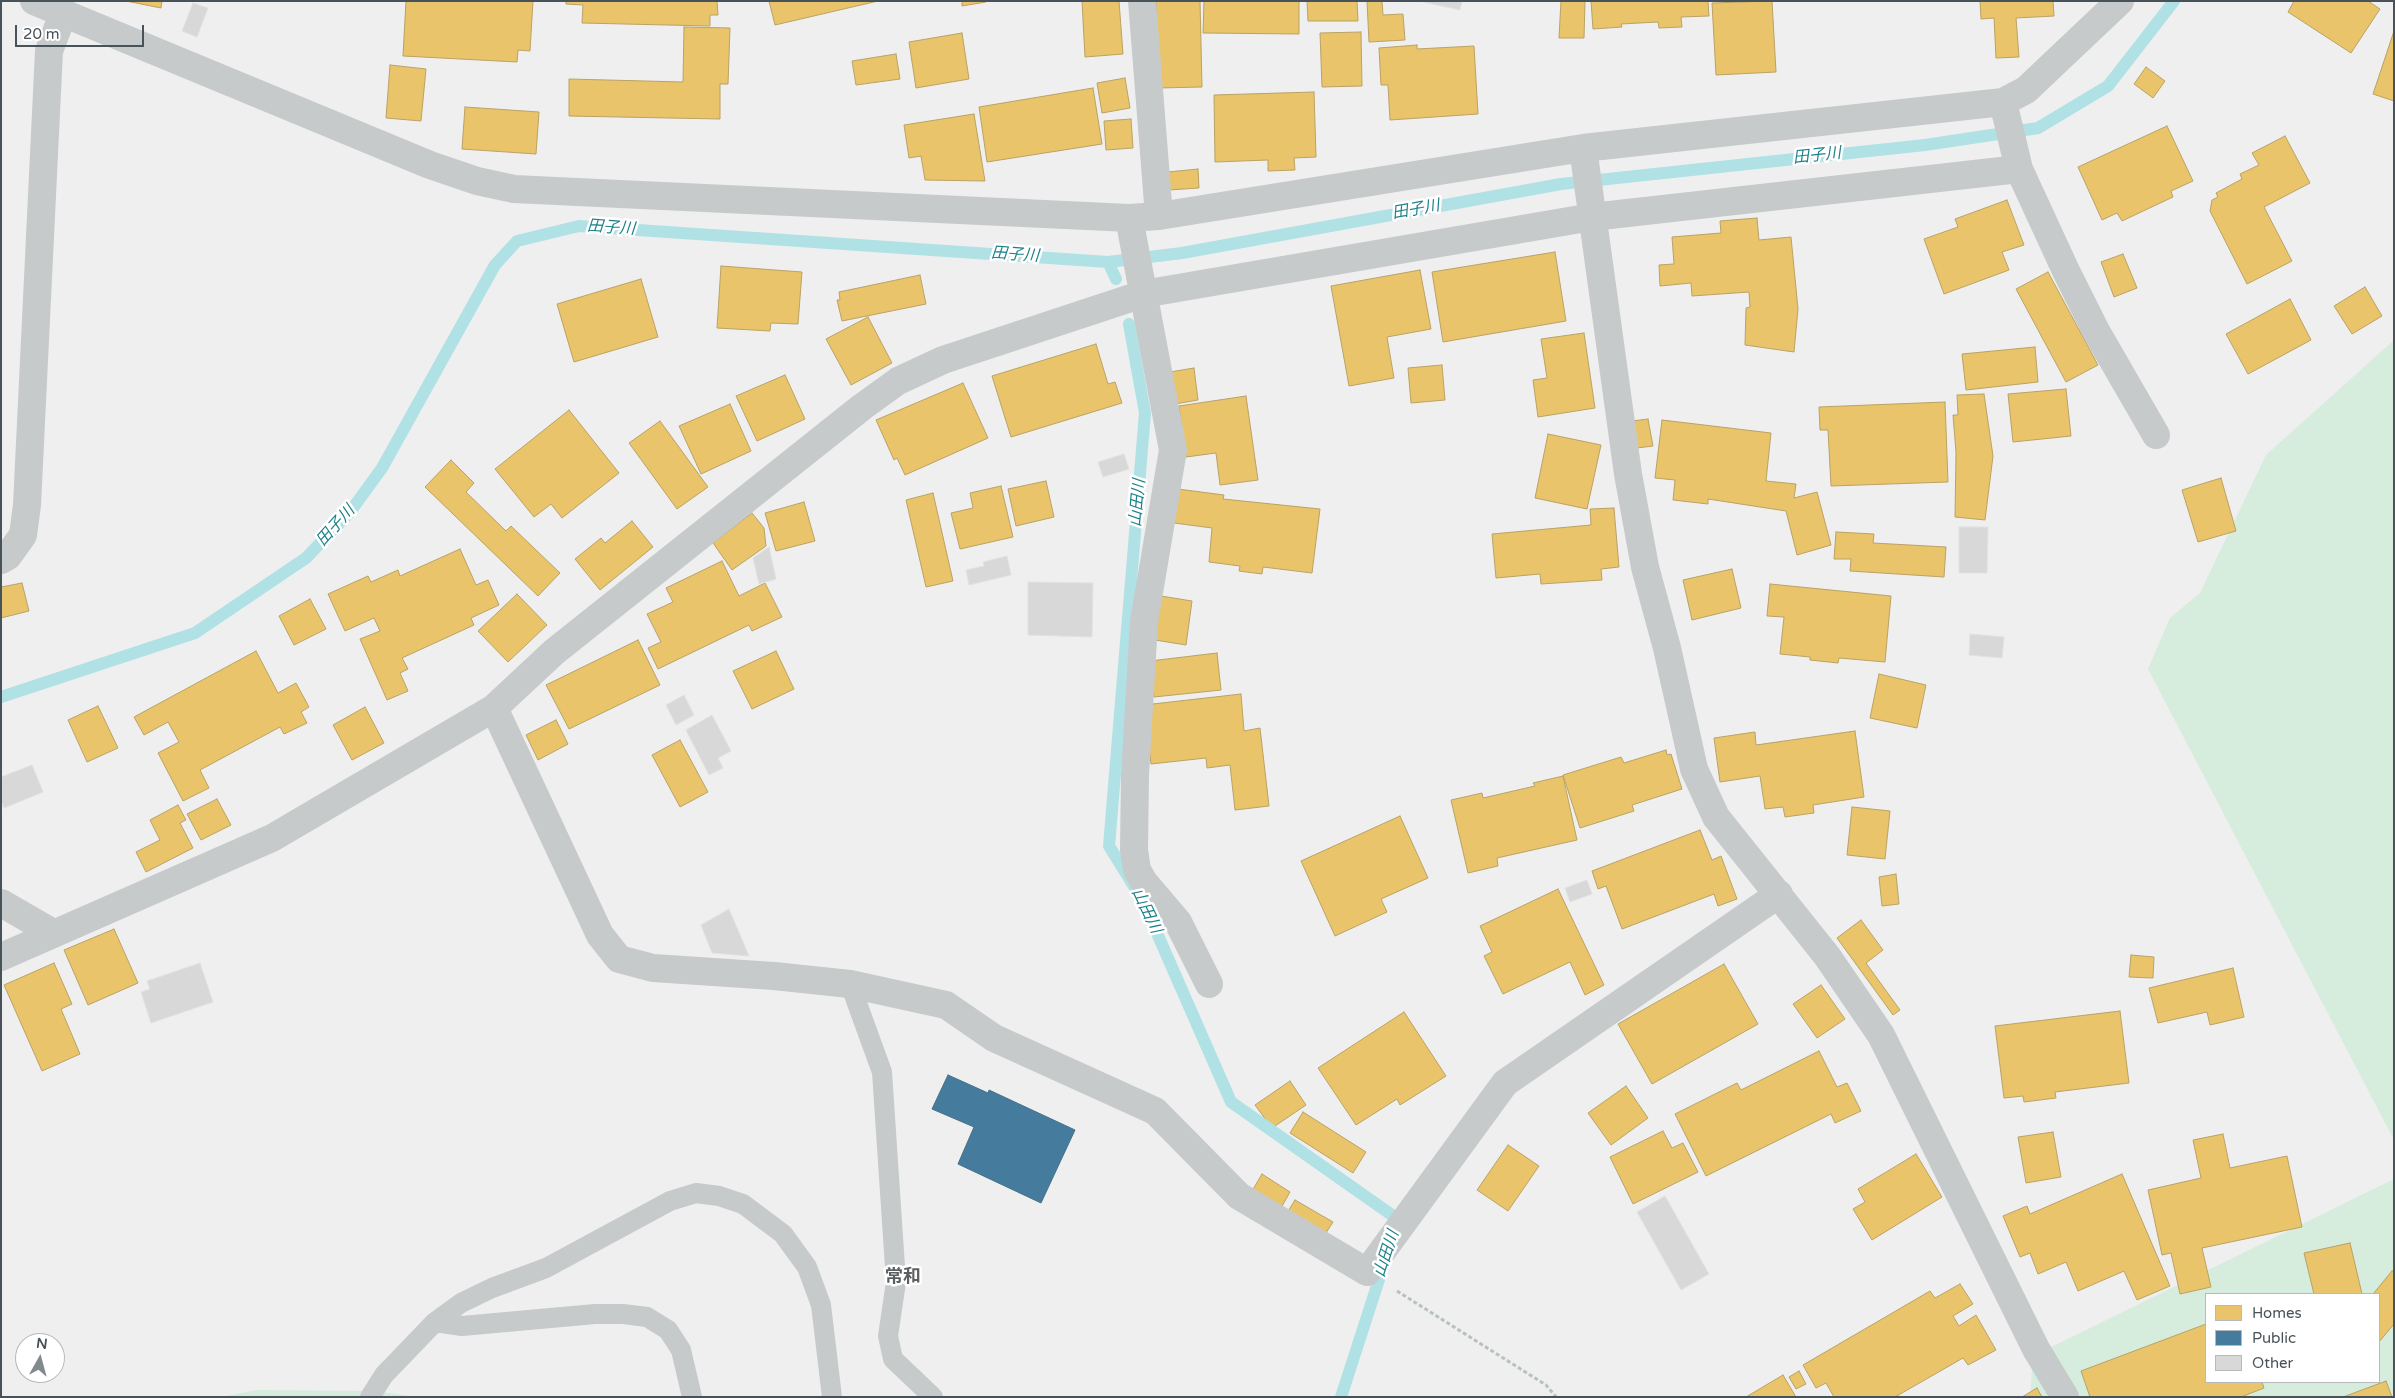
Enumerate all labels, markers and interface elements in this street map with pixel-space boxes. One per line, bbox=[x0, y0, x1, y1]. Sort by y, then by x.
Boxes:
scale bar bbox=[18, 15, 146, 47]
text: 20 m bbox=[23, 25, 60, 43]
water label: 田子川 bbox=[1792, 144, 1842, 168]
water label: 田子川 bbox=[1391, 196, 1441, 224]
water label: 田子川 bbox=[586, 217, 636, 239]
water label: 田子川 bbox=[990, 244, 1040, 266]
water label: 山田川 bbox=[1126, 478, 1150, 528]
water label: 田子川 bbox=[313, 502, 359, 550]
water label: 山田川 bbox=[1127, 885, 1165, 937]
water label: 山田川 bbox=[1370, 1228, 1404, 1280]
district label: 常和 bbox=[885, 1266, 921, 1288]
legend bbox=[2205, 1293, 2380, 1383]
text: Homes bbox=[2252, 1304, 2302, 1322]
text: Public bbox=[2252, 1329, 2296, 1347]
north arrow bbox=[15, 1333, 65, 1383]
text: N bbox=[35, 1334, 48, 1353]
text: Other bbox=[2252, 1354, 2293, 1372]

